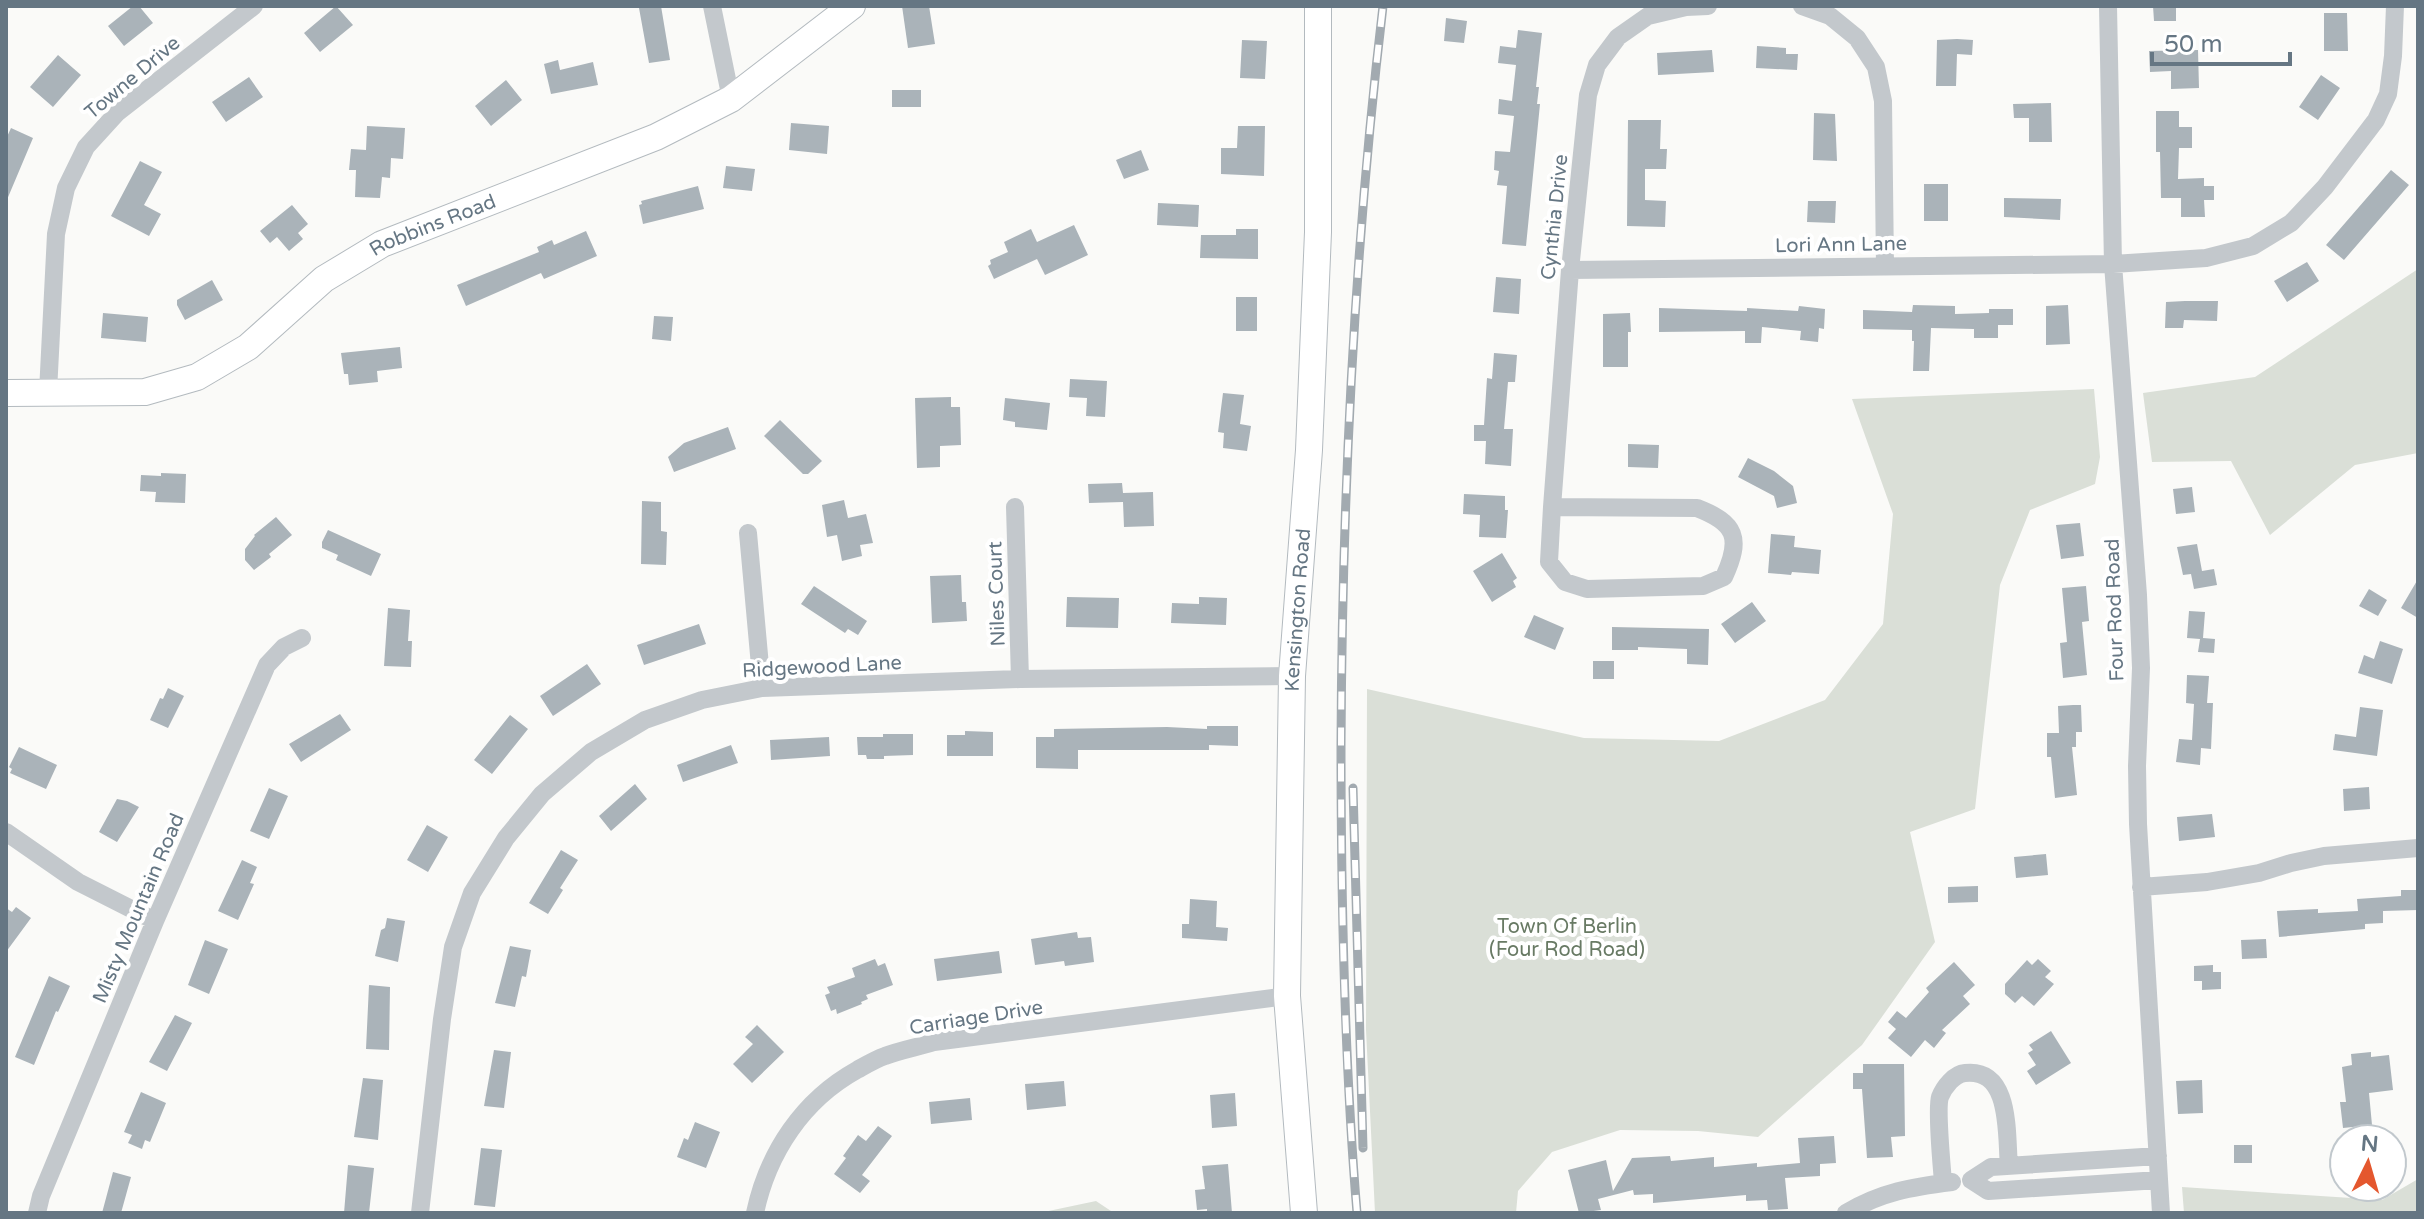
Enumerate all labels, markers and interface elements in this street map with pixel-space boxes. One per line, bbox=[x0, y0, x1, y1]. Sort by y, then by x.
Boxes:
scale bar bbox=[2152, 16, 2290, 66]
text: 50 m bbox=[2164, 30, 2222, 59]
street label: Towne Drive bbox=[80, 31, 185, 124]
street label: Cynthia Drive bbox=[1536, 153, 1574, 281]
street label: Robbins Road bbox=[365, 190, 499, 262]
street label: Lori Ann Lane bbox=[1775, 232, 1907, 258]
street label: Kensington Road bbox=[1281, 527, 1316, 692]
street label: Four Rod Road bbox=[2101, 538, 2129, 682]
street label: Niles Court bbox=[983, 541, 1011, 647]
street label: Ridgewood Lane bbox=[742, 651, 902, 683]
street label: Misty Mountain Road bbox=[88, 810, 190, 1007]
park label: Town Of Berlin (Four Rod Road) bbox=[1489, 915, 1645, 962]
street label: Carriage Drive bbox=[908, 996, 1045, 1040]
north arrow bbox=[2328, 1123, 2408, 1203]
text: N bbox=[2360, 1130, 2380, 1158]

